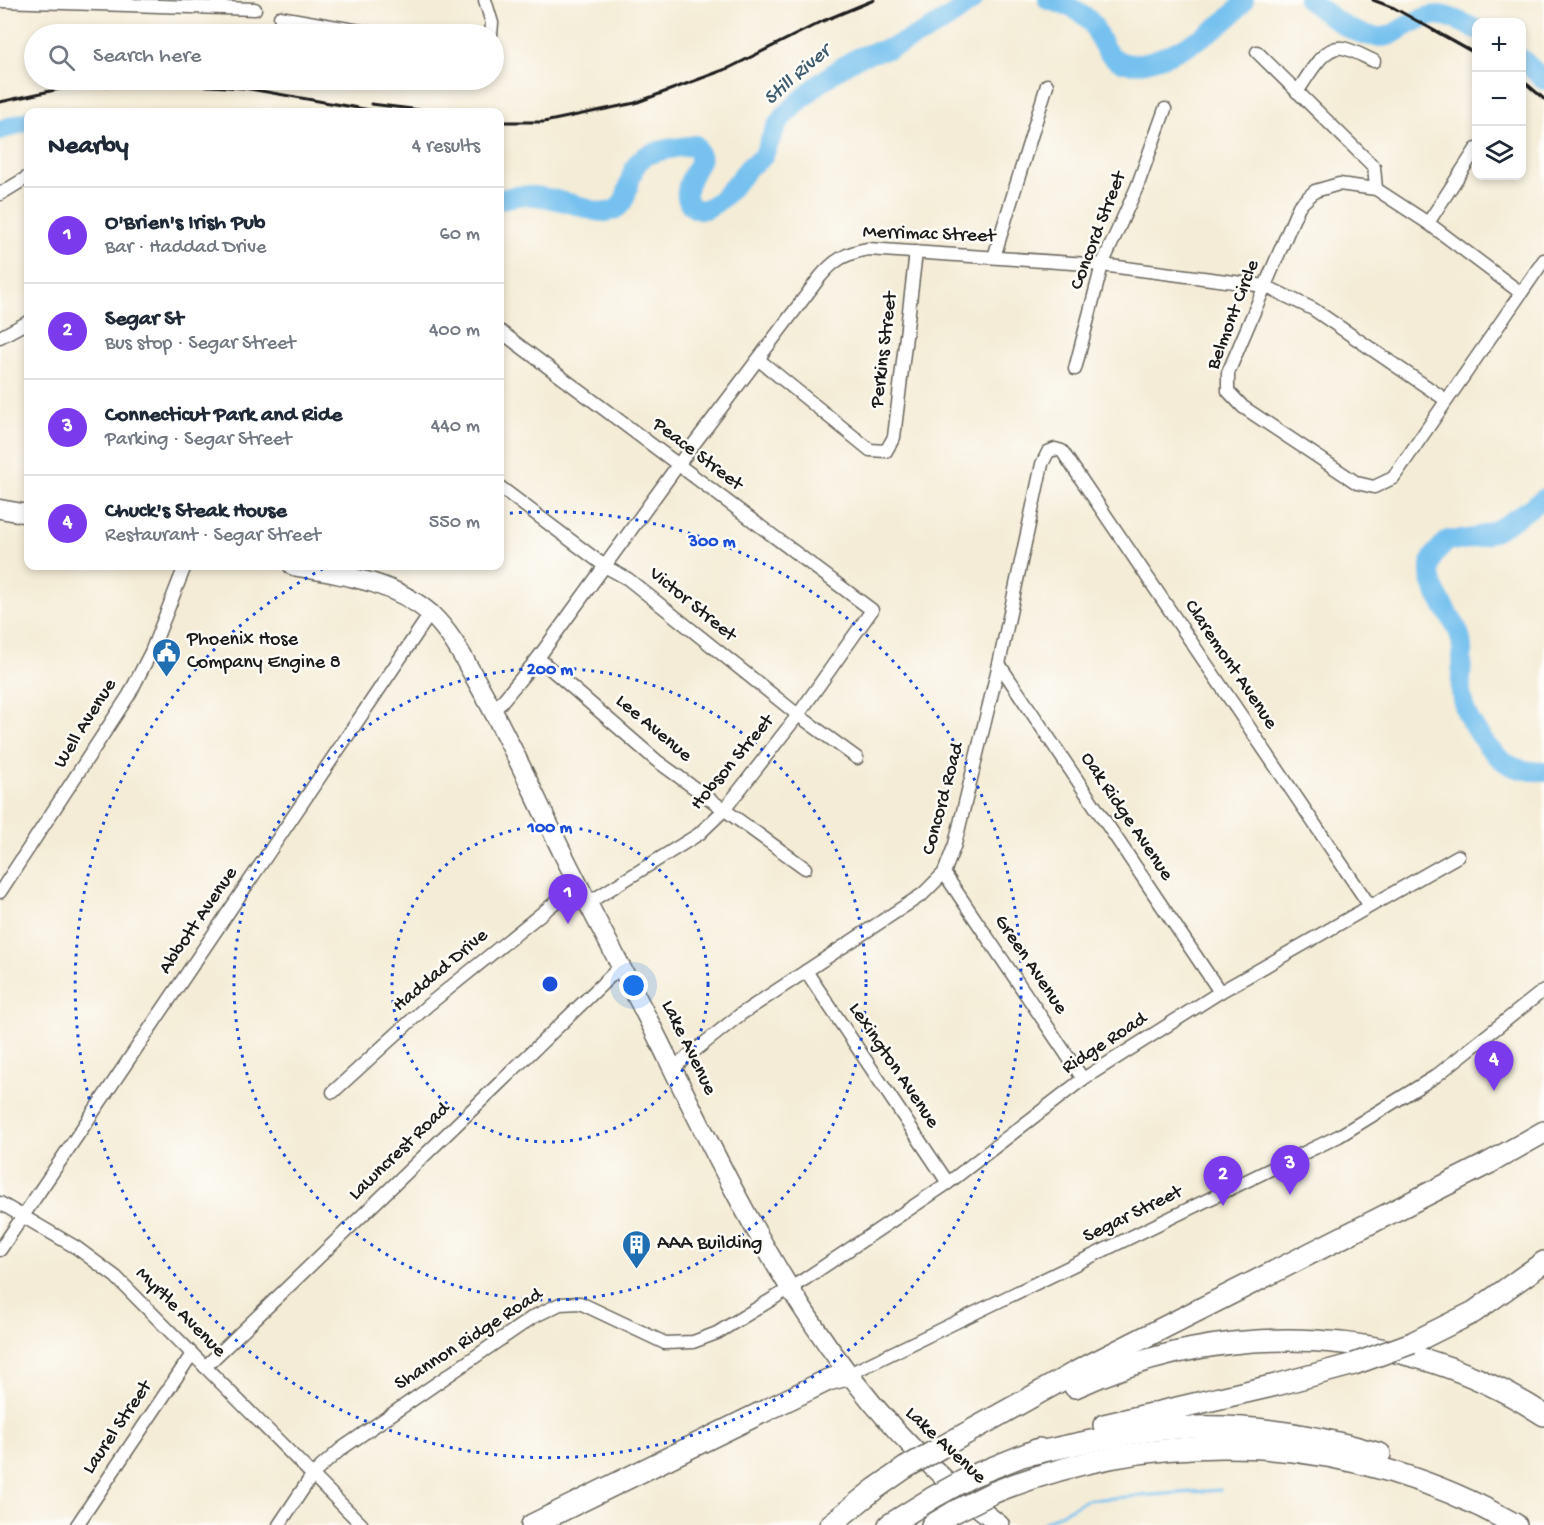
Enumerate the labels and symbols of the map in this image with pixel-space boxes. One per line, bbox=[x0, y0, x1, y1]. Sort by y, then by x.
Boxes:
water label: Still River bbox=[760, 37, 840, 112]
street label: Concord Street bbox=[1066, 167, 1133, 293]
street label: Merrimac Street bbox=[862, 221, 998, 249]
street label: Belmont Circle bbox=[1202, 256, 1266, 374]
street label: Perkins Street bbox=[866, 289, 904, 410]
street label: Peace Street bbox=[646, 413, 748, 498]
text: 300 m bbox=[688, 532, 736, 553]
street label: Victor Street bbox=[643, 562, 742, 648]
street label: Claremont Avenue bbox=[1178, 596, 1282, 735]
place label: Phoenix Hose Company Engine 8 bbox=[186, 629, 341, 675]
public building icon: Phoenix Hose Company Engine 8 bbox=[150, 636, 182, 678]
text: 200 m bbox=[527, 660, 573, 681]
street label: Well Avenue bbox=[49, 674, 123, 773]
street label: Lee Avenue bbox=[610, 690, 696, 768]
street label: Hobson Street bbox=[686, 709, 781, 815]
street label: Concord Road bbox=[918, 738, 971, 858]
street label: Oak Ridge Avenue bbox=[1075, 748, 1178, 886]
text: 100 m bbox=[527, 818, 573, 839]
street label: Abbott Avenue bbox=[155, 862, 244, 979]
pin: 1 bbox=[548, 874, 588, 924]
street label: Green Avenue bbox=[988, 911, 1072, 1020]
street label: Haddad Drive bbox=[389, 924, 494, 1017]
your location bbox=[619, 971, 648, 1000]
centre of rings bbox=[540, 974, 560, 994]
street label: Lake Avenue bbox=[655, 997, 721, 1100]
street label: Lexington Avenue bbox=[843, 999, 944, 1134]
street label: Ridge Road bbox=[1058, 1007, 1154, 1080]
pin: 4 bbox=[1474, 1042, 1514, 1091]
street label: Lawncrest Road bbox=[345, 1096, 457, 1206]
pin: 3 bbox=[1270, 1146, 1310, 1195]
pin: 2 bbox=[1204, 1156, 1242, 1206]
street label: Segar Street bbox=[1080, 1180, 1188, 1249]
building icon: AAA Building bbox=[620, 1228, 652, 1270]
place label: AAA Building bbox=[657, 1233, 762, 1256]
street label: Myrtle Avenue bbox=[130, 1263, 231, 1364]
street label: Shannon Ridge Road bbox=[391, 1282, 549, 1396]
street label: Laurel Street bbox=[78, 1375, 159, 1479]
street label: Lake Avenue bbox=[900, 1403, 991, 1490]

